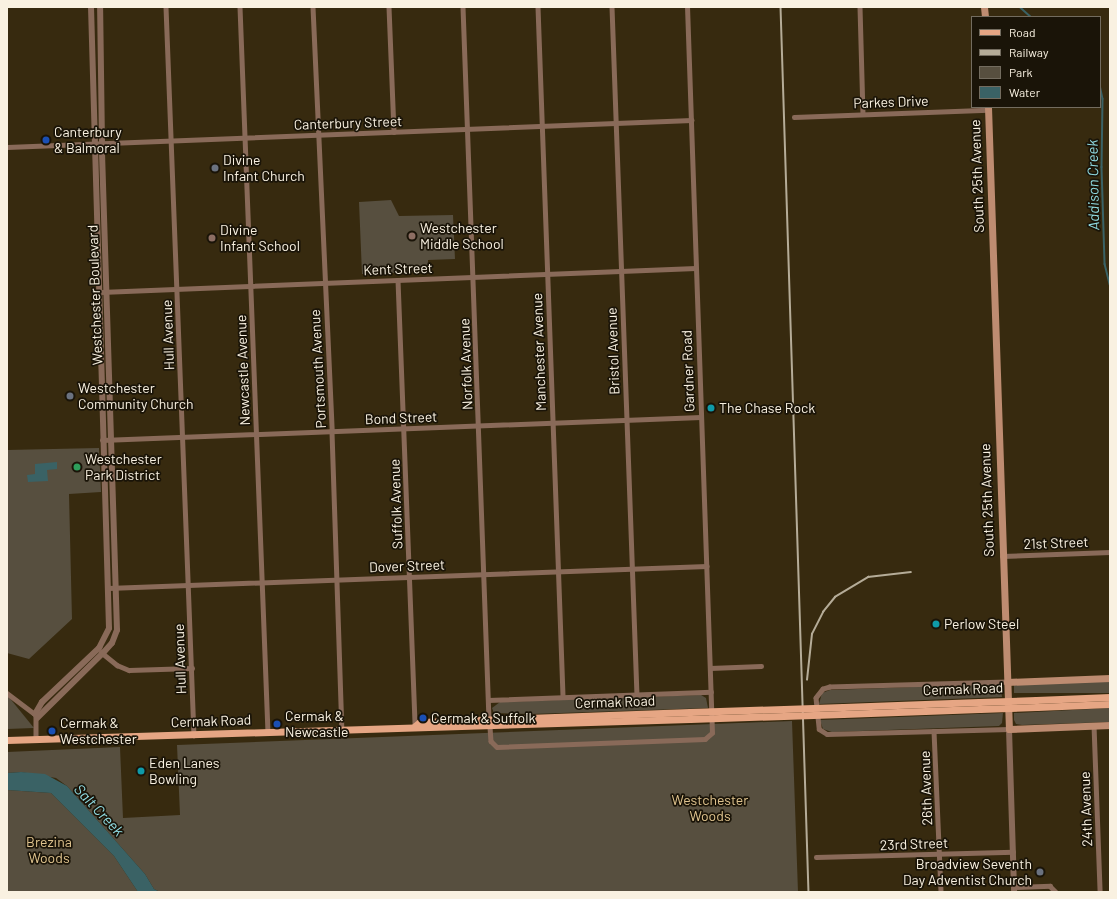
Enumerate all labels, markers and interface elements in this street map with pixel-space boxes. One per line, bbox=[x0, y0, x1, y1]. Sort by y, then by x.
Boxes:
legend bbox=[971, 16, 1101, 108]
text: Road bbox=[1009, 25, 1036, 39]
text: Railway bbox=[1009, 45, 1048, 59]
text: Park bbox=[1009, 65, 1033, 79]
text: Water bbox=[1009, 85, 1040, 99]
street label: Parkes Drive bbox=[853, 92, 929, 112]
street label: Canterbury Street bbox=[293, 113, 403, 133]
street label: South 25th Avenue bbox=[967, 119, 987, 233]
place label: Canterbury & Balmoral bbox=[54, 124, 122, 156]
marker: Canterbury & Balmoral bbox=[41, 135, 51, 145]
water label: Addison Creek bbox=[1083, 139, 1103, 231]
place label: Divine Infant Church bbox=[223, 152, 305, 184]
marker: Divine Infant Church bbox=[210, 163, 220, 173]
place label: Westchester Middle School bbox=[420, 220, 504, 252]
place label: Divine Infant School bbox=[220, 222, 300, 254]
street label: Westchester Boulevard bbox=[84, 225, 106, 365]
marker: Westchester Middle School bbox=[407, 231, 417, 241]
marker: Divine Infant School bbox=[207, 233, 217, 243]
street label: Kent Street bbox=[363, 259, 433, 279]
street label: Manchester Avenue bbox=[529, 293, 549, 411]
street label: Hull Avenue bbox=[158, 300, 178, 370]
street label: Bristol Avenue bbox=[603, 307, 623, 395]
street label: Portsmouth Avenue bbox=[306, 309, 330, 429]
street label: Newcastle Avenue bbox=[233, 314, 253, 426]
street label: Norfolk Avenue bbox=[456, 318, 476, 410]
street label: Gardner Road bbox=[678, 330, 698, 412]
place label: Westchester Community Church bbox=[78, 380, 194, 412]
marker: Westchester Community Church bbox=[65, 391, 75, 401]
place label: The Chase Rock bbox=[719, 400, 815, 416]
marker: The Chase Rock bbox=[706, 403, 716, 413]
street label: Bond Street bbox=[364, 408, 438, 428]
street label: South 25th Avenue bbox=[977, 443, 997, 557]
place label: Westchester Park District bbox=[85, 451, 162, 484]
street label: Suffolk Avenue bbox=[386, 459, 406, 549]
marker: Westchester Park District bbox=[72, 462, 82, 472]
street label: 21st Street bbox=[1023, 533, 1089, 553]
street label: Dover Street bbox=[369, 556, 445, 576]
place label: Perlow Steel bbox=[944, 616, 1019, 632]
marker: Perlow Steel bbox=[931, 619, 941, 629]
street label: Hull Avenue bbox=[170, 624, 190, 694]
street label: Cermak Road bbox=[922, 679, 1004, 699]
street label: Cermak Road bbox=[574, 692, 656, 712]
place label: Cermak & Newcastle bbox=[285, 708, 349, 740]
place label: Cermak & Suffolk bbox=[431, 710, 535, 726]
street label: Cermak Road bbox=[170, 711, 252, 731]
marker: Cermak & Suffolk bbox=[418, 713, 428, 723]
place label: Cermak & Westchester bbox=[60, 715, 137, 748]
marker: Cermak & Newcastle bbox=[272, 719, 282, 729]
marker: Cermak & Westchester bbox=[47, 726, 57, 736]
street label: 26th Avenue bbox=[916, 750, 936, 826]
place label: Eden Lanes Bowling bbox=[149, 755, 220, 788]
marker: Eden Lanes Bowling bbox=[136, 766, 146, 776]
street label: 24th Avenue bbox=[1076, 771, 1096, 847]
water label: Salt Creek bbox=[70, 780, 128, 840]
park label: Westchester Woods bbox=[672, 792, 748, 824]
park label: Brezina Woods bbox=[26, 834, 72, 866]
street label: 23rd Street bbox=[880, 834, 948, 854]
place label: Broadview Seventh Day Adventist Church bbox=[903, 856, 1032, 888]
marker: Broadview Seventh Day Adventist Church bbox=[1035, 867, 1045, 877]

